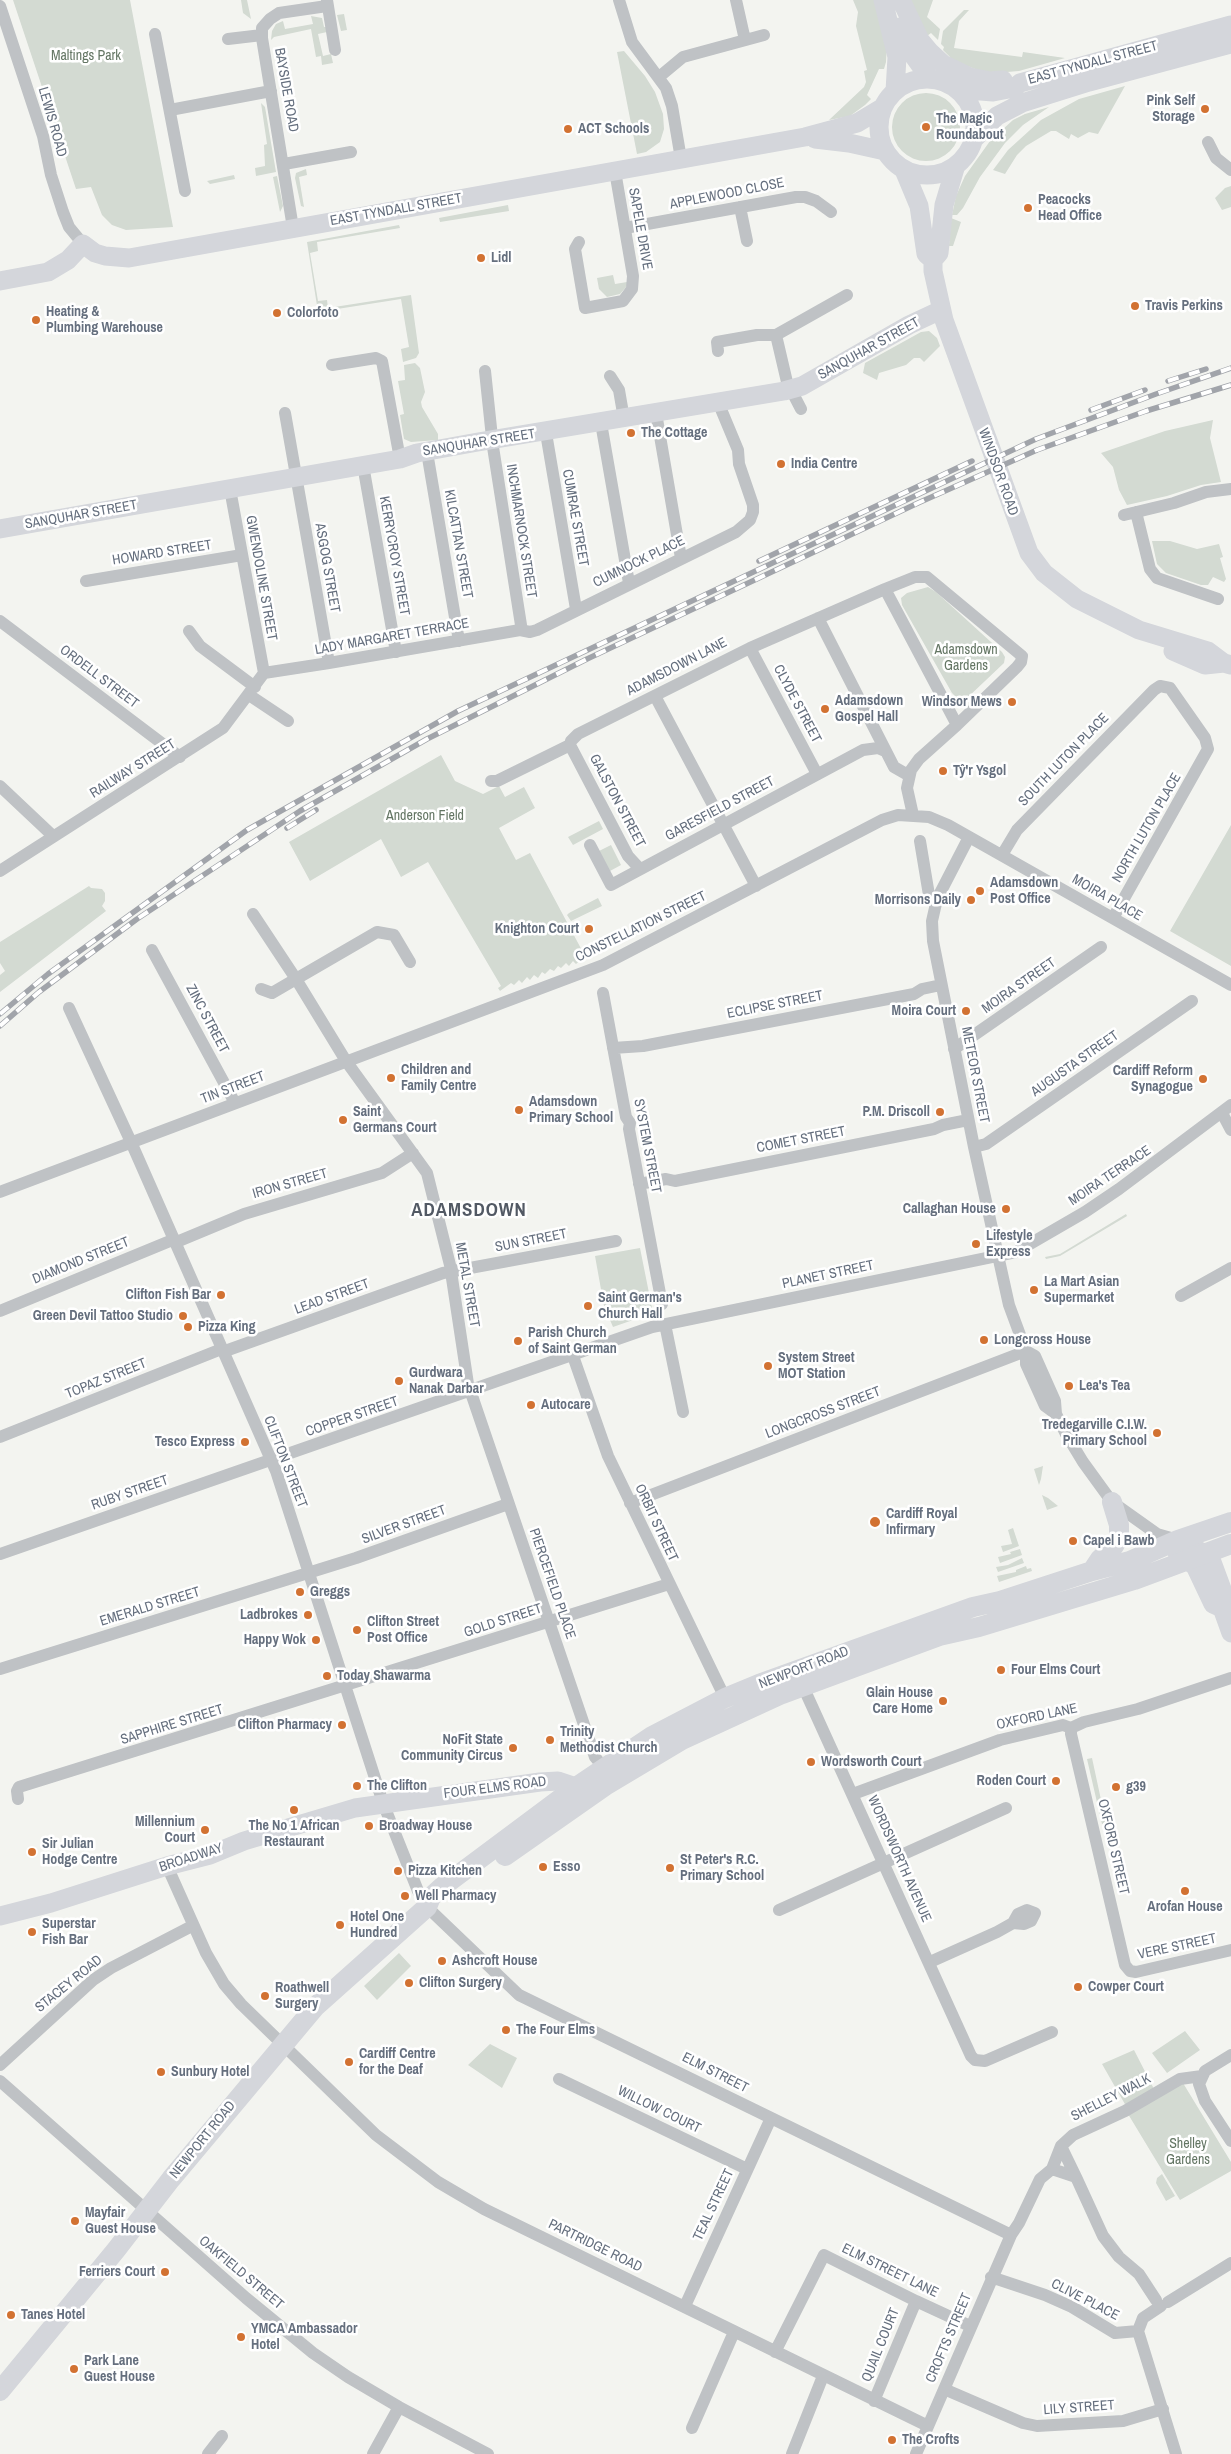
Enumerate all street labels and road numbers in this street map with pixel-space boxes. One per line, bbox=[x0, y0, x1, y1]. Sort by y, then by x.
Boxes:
street label: EAST TYNDALL STREET bbox=[1026, 38, 1160, 88]
street label: BAYSIDE ROAD bbox=[270, 47, 302, 133]
street label: LEWIS ROAD bbox=[34, 85, 70, 159]
street label: APPLEWOOD CLOSE bbox=[668, 175, 786, 213]
street label: SAPELE DRIVE bbox=[625, 187, 655, 271]
street label: EAST TYNDALL STREET bbox=[329, 190, 463, 230]
street label: SANQUHAR STREET bbox=[815, 314, 923, 384]
street label: SANQUHAR STREET bbox=[422, 426, 536, 460]
street label: WINDSOR ROAD bbox=[974, 426, 1022, 518]
street label: INCHMARNOCK STREET bbox=[502, 463, 540, 599]
street label: CUMRAE STREET bbox=[558, 468, 592, 568]
street label: KILCATTAN STREET bbox=[440, 488, 476, 600]
street label: KERRYCROY STREET bbox=[375, 495, 413, 617]
street label: SANQUHAR STREET bbox=[24, 497, 138, 533]
street label: GWENDOLINE STREET bbox=[242, 514, 280, 642]
street label: ASGOG STREET bbox=[311, 522, 343, 614]
street label: CUMNOCK PLACE bbox=[590, 533, 688, 591]
street label: HOWARD STREET bbox=[111, 537, 213, 569]
street label: LADY MARGARET TERRACE bbox=[314, 615, 470, 659]
street label: ADAMSDOWN LANE bbox=[624, 634, 730, 700]
street label: ORDELL STREET bbox=[56, 642, 142, 712]
street label: CLYDE STREET bbox=[769, 662, 825, 746]
street label: SOUTH LUTON PLACE bbox=[1015, 710, 1113, 810]
street label: RAILWAY STREET bbox=[87, 736, 179, 802]
street label: GALSTON STREET bbox=[585, 752, 649, 850]
street label: NORTH LUTON PLACE bbox=[1109, 770, 1185, 886]
street label: GARESFIELD STREET bbox=[663, 773, 777, 845]
street label: MOIRA PLACE bbox=[1069, 871, 1145, 925]
street label: CONSTELLATION STREET bbox=[573, 888, 709, 966]
street label: MOIRA STREET bbox=[979, 954, 1059, 1018]
street label: ZINC STREET bbox=[182, 982, 232, 1056]
street label: ECLIPSE STREET bbox=[726, 988, 824, 1022]
street label: METEOR STREET bbox=[957, 1025, 993, 1125]
street label: AUGUSTA STREET bbox=[1028, 1028, 1122, 1100]
street label: TIN STREET bbox=[199, 1068, 267, 1108]
street label: SYSTEM STREET bbox=[630, 1097, 664, 1195]
street label: COMET STREET bbox=[755, 1123, 847, 1157]
street label: MOIRA TERRACE bbox=[1066, 1142, 1154, 1210]
street label: IRON STREET bbox=[251, 1165, 329, 1203]
street label: SUN STREET bbox=[494, 1226, 568, 1256]
street label: DIAMOND STREET bbox=[30, 1234, 132, 1288]
street label: METAL STREET bbox=[451, 1241, 483, 1329]
street label: PLANET STREET bbox=[781, 1257, 875, 1293]
street label: LEAD STREET bbox=[292, 1276, 372, 1318]
street label: TOPAZ STREET bbox=[63, 1355, 149, 1403]
street label: LONGCROSS STREET bbox=[763, 1383, 883, 1443]
street label: COPPER STREET bbox=[303, 1393, 401, 1441]
street label: CLIFTON STREET bbox=[260, 1414, 310, 1510]
street label: RUBY STREET bbox=[89, 1472, 171, 1514]
street label: ORBIT STREET bbox=[631, 1482, 681, 1564]
street label: SILVER STREET bbox=[360, 1502, 448, 1548]
street label: PIERCEFIELD PLACE bbox=[525, 1526, 579, 1642]
street label: EMERALD STREET bbox=[98, 1584, 202, 1630]
street label: GOLD STREET bbox=[462, 1600, 544, 1642]
street label: NEWPORT ROAD bbox=[757, 1643, 851, 1693]
street label: OXFORD LANE bbox=[995, 1700, 1079, 1734]
street label: SAPPHIRE STREET bbox=[119, 1701, 225, 1749]
street label: FOUR ELMS ROAD bbox=[443, 1773, 547, 1803]
street label: WORDSWORTH AVENUE bbox=[864, 1793, 934, 1925]
street label: OXFORD STREET bbox=[1094, 1798, 1132, 1896]
street label: BROADWAY bbox=[157, 1840, 225, 1876]
street label: VERE STREET bbox=[1136, 1930, 1218, 1964]
street label: STACEY ROAD bbox=[32, 1952, 106, 2016]
street label: ELM STREET bbox=[679, 2049, 751, 2097]
street label: SHELLEY WALK bbox=[1068, 2071, 1154, 2125]
street label: WILLOW COURT bbox=[615, 2083, 703, 2137]
street label: NEWPORT ROAD bbox=[167, 2098, 239, 2182]
street label: TEAL STREET bbox=[690, 2166, 738, 2244]
street label: PARTRIDGE ROAD bbox=[545, 2216, 645, 2276]
street label: OAKFIELD STREET bbox=[195, 2233, 287, 2313]
street label: ELM STREET LANE bbox=[839, 2240, 941, 2302]
street label: CLIVE PLACE bbox=[1048, 2276, 1122, 2324]
street label: CROFTS STREET bbox=[923, 2291, 975, 2385]
street label: QUAIL COURT bbox=[859, 2306, 903, 2384]
street label: LILY STREET bbox=[1043, 2397, 1115, 2419]

